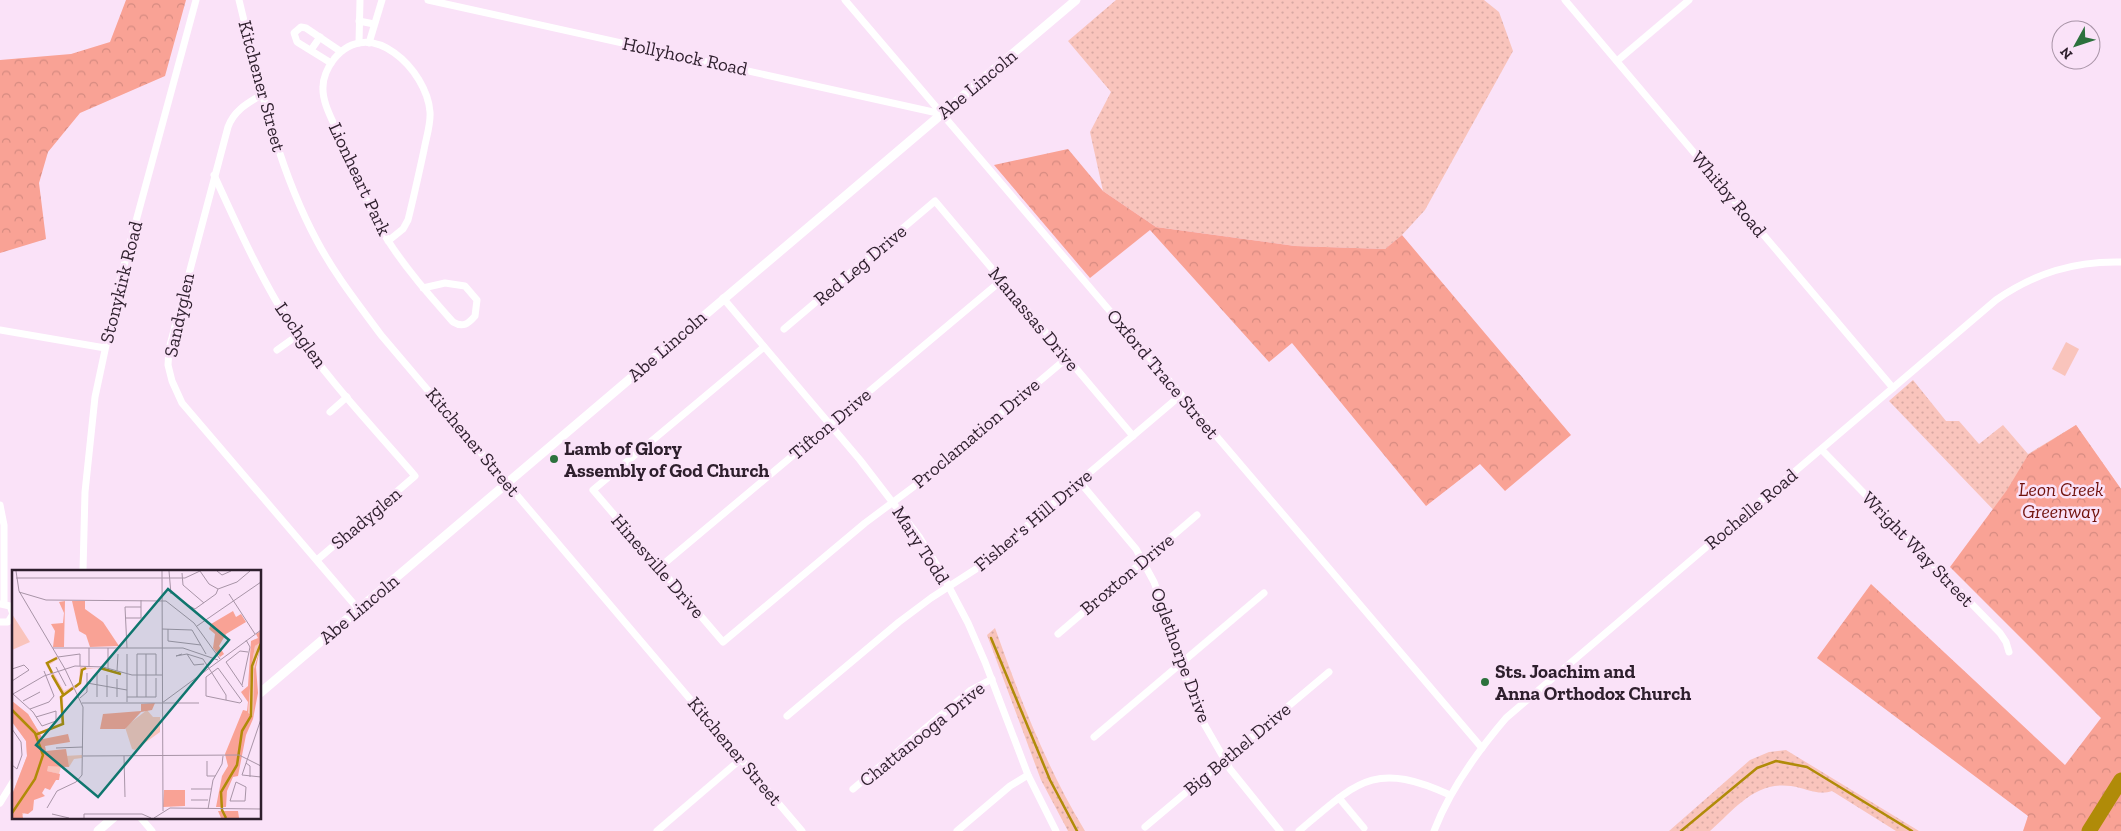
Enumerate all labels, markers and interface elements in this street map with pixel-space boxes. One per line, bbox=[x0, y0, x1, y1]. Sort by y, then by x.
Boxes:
street label: Kitchener Street bbox=[233, 18, 291, 154]
north arrow bbox=[2051, 20, 2101, 70]
street label: Hollyhock Road bbox=[620, 32, 750, 81]
text: N bbox=[2056, 43, 2076, 63]
street label: Abe Lincoln bbox=[933, 44, 1022, 124]
street label: Lionheart Park bbox=[324, 119, 396, 239]
street label: Whitby Road bbox=[1686, 146, 1772, 242]
street label: Stonykirk Road bbox=[95, 218, 147, 345]
street label: Red Leg Drive bbox=[809, 220, 911, 310]
street label: Manassas Drive bbox=[984, 262, 1084, 376]
street label: Sandyglen bbox=[159, 271, 199, 359]
street label: Lochglen bbox=[270, 298, 332, 372]
street label: Oxford Trace Street bbox=[1102, 304, 1224, 444]
street label: Abe Lincoln bbox=[623, 306, 711, 386]
street label: Proclamation Drive bbox=[908, 373, 1044, 493]
street label: Kitchener Street bbox=[421, 383, 525, 501]
street label: Tifton Drive bbox=[784, 383, 876, 465]
place label: Lamb of Glory Assembly of God Church bbox=[564, 437, 769, 482]
marker: Lamb of Glory Assembly of God Church bbox=[548, 453, 560, 465]
street label: Rochelle Road bbox=[1700, 463, 1802, 554]
street label: Fisher's Hill Drive bbox=[969, 464, 1097, 576]
park label: Leon Creek Greenway bbox=[2019, 478, 2103, 523]
street label: Shadyglen bbox=[326, 482, 406, 554]
street label: Wright Way Street bbox=[1857, 487, 1979, 611]
street label: Mary Todd bbox=[887, 502, 955, 589]
street label: Hinesville Drive bbox=[606, 509, 710, 623]
street label: Broxton Drive bbox=[1075, 528, 1179, 620]
street label: Abe Lincoln bbox=[315, 569, 404, 649]
inset map bbox=[12, 570, 261, 818]
street label: Oglethorpe Drive bbox=[1146, 584, 1216, 726]
place label: Sts. Joachim and Anna Orthodox Church bbox=[1495, 660, 1691, 705]
street label: Chattanooga Drive bbox=[855, 676, 989, 792]
marker: Sts. Joachim and Anna Orthodox Church bbox=[1479, 676, 1491, 688]
street label: Kitchener Street bbox=[683, 692, 787, 810]
street label: Big Bethel Drive bbox=[1179, 698, 1295, 800]

